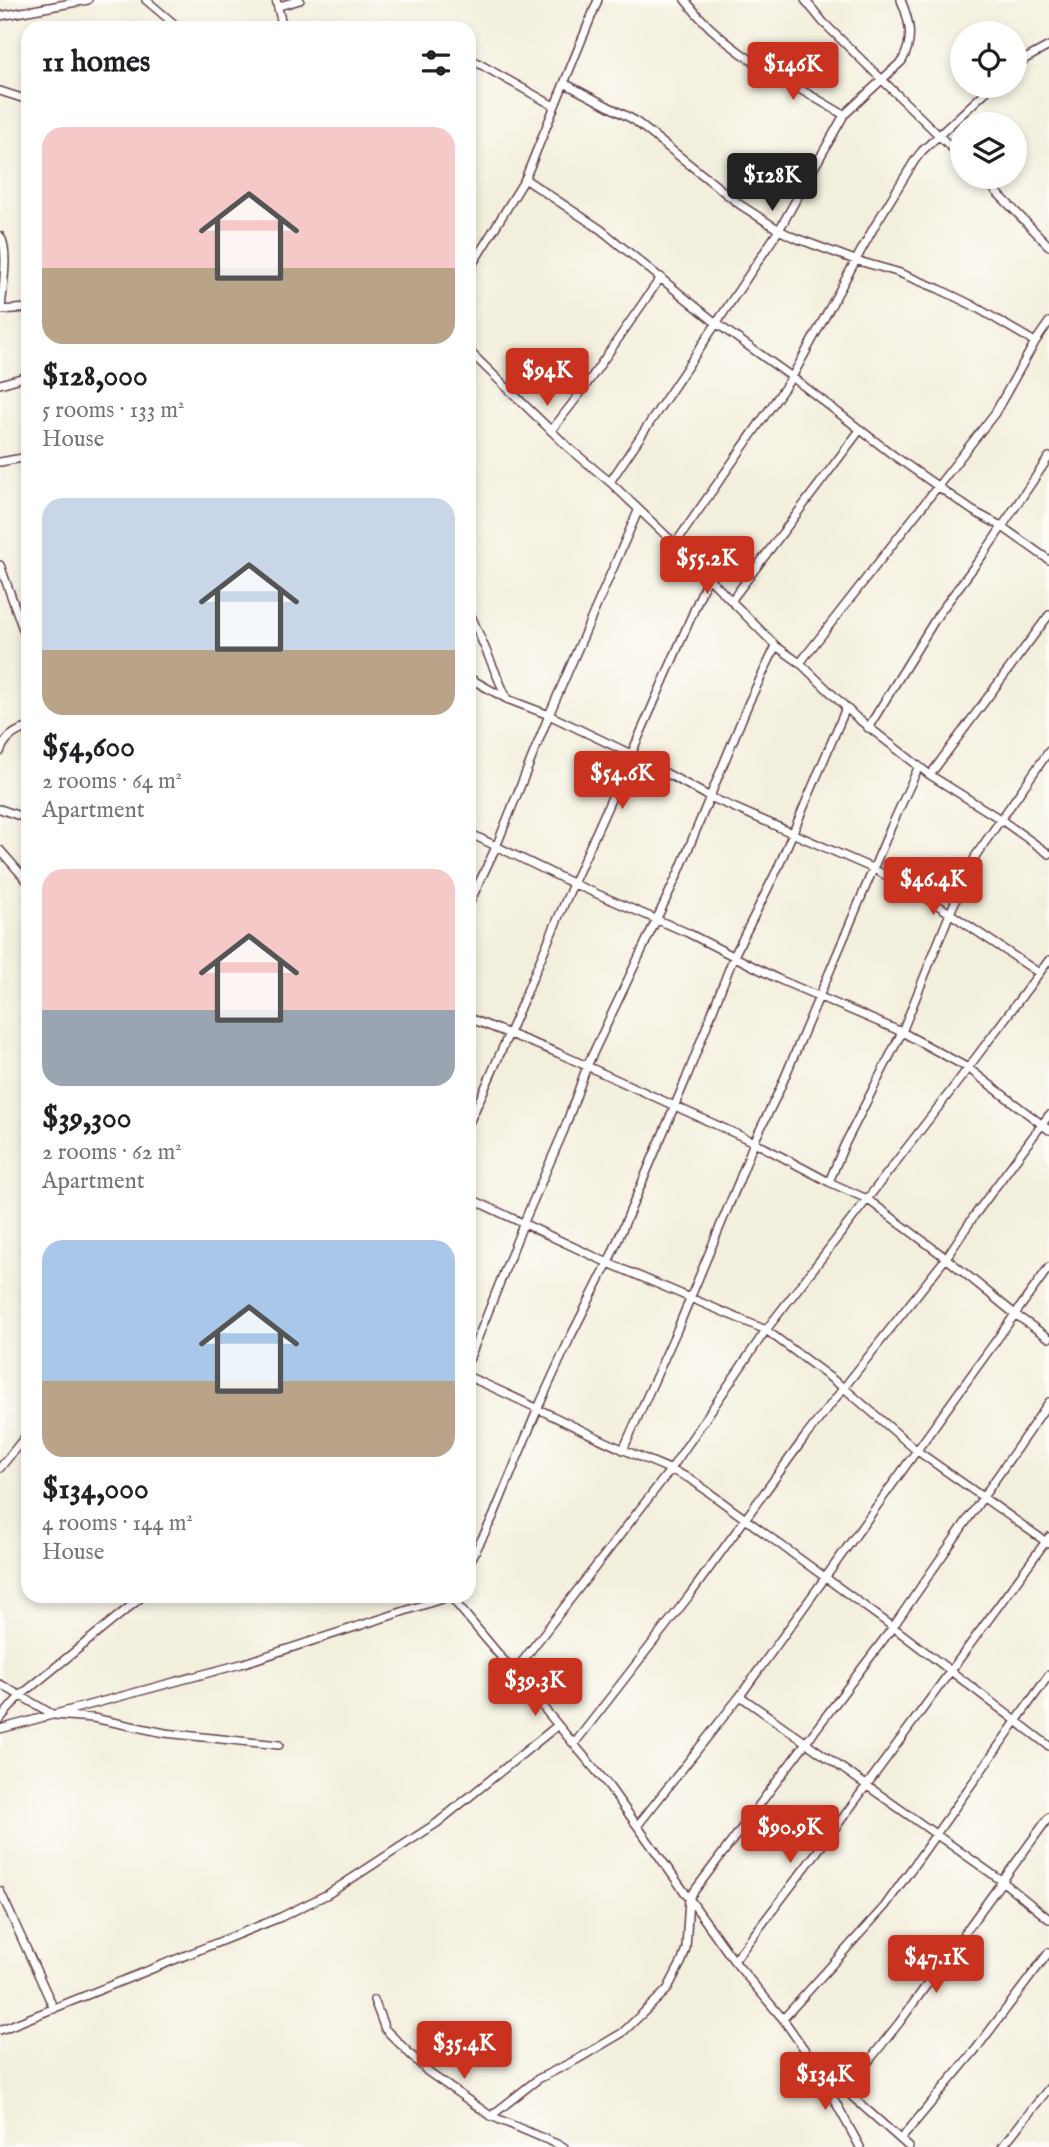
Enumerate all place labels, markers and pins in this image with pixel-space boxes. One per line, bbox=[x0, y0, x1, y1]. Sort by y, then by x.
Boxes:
pin: $146K bbox=[744, 42, 842, 102]
pin: $128K bbox=[723, 154, 821, 213]
pin: $94K bbox=[506, 348, 588, 408]
pin: $55.2K bbox=[650, 536, 764, 596]
pin: $54.6K bbox=[565, 752, 679, 811]
pin: $46.4K bbox=[876, 858, 990, 917]
pin: $39.3K bbox=[478, 1658, 592, 1718]
pin: $90.9K bbox=[733, 1806, 847, 1865]
pin: $47.1K bbox=[879, 1936, 993, 1995]
pin: $35.4K bbox=[407, 2022, 521, 2081]
pin: $134K bbox=[776, 2052, 874, 2112]

